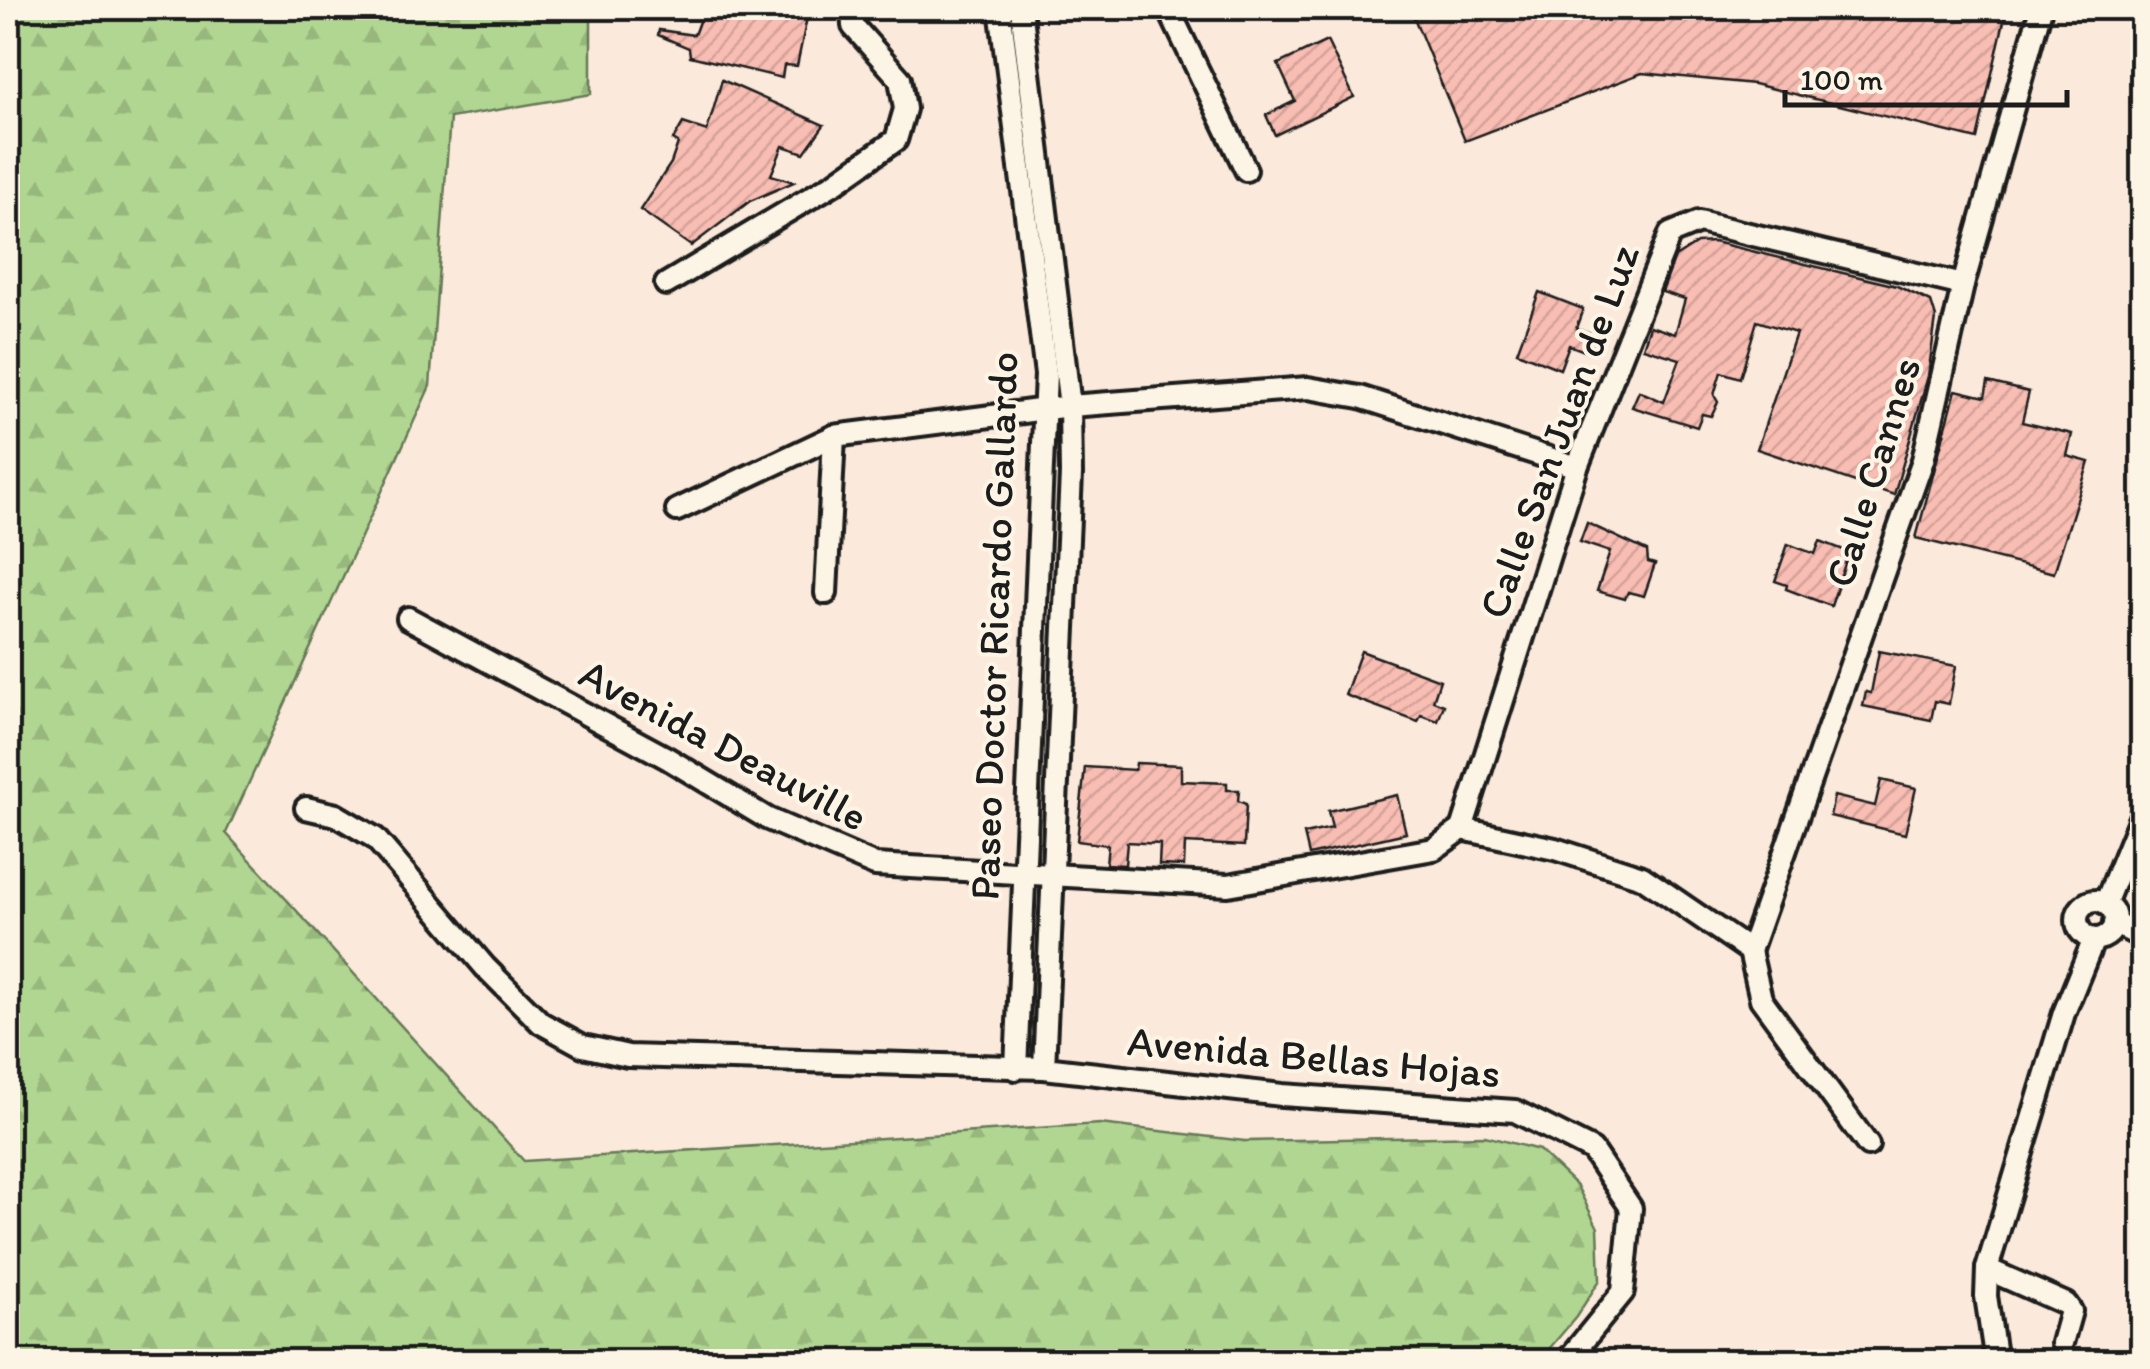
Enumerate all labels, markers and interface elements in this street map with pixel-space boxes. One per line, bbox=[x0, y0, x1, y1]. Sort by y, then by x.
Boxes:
scale bar bbox=[1785, 45, 2068, 107]
text: 100 m bbox=[1800, 61, 1883, 98]
street label: Calle San Juan de Luz bbox=[1467, 237, 1650, 625]
street label: Paseo Doctor Ricardo Gallardo bbox=[958, 351, 1029, 901]
street label: Calle Cannes bbox=[1813, 351, 1932, 593]
street label: Avenida Deauville bbox=[571, 647, 876, 842]
street label: Avenida Bellas Hojas bbox=[1125, 1015, 1503, 1098]

